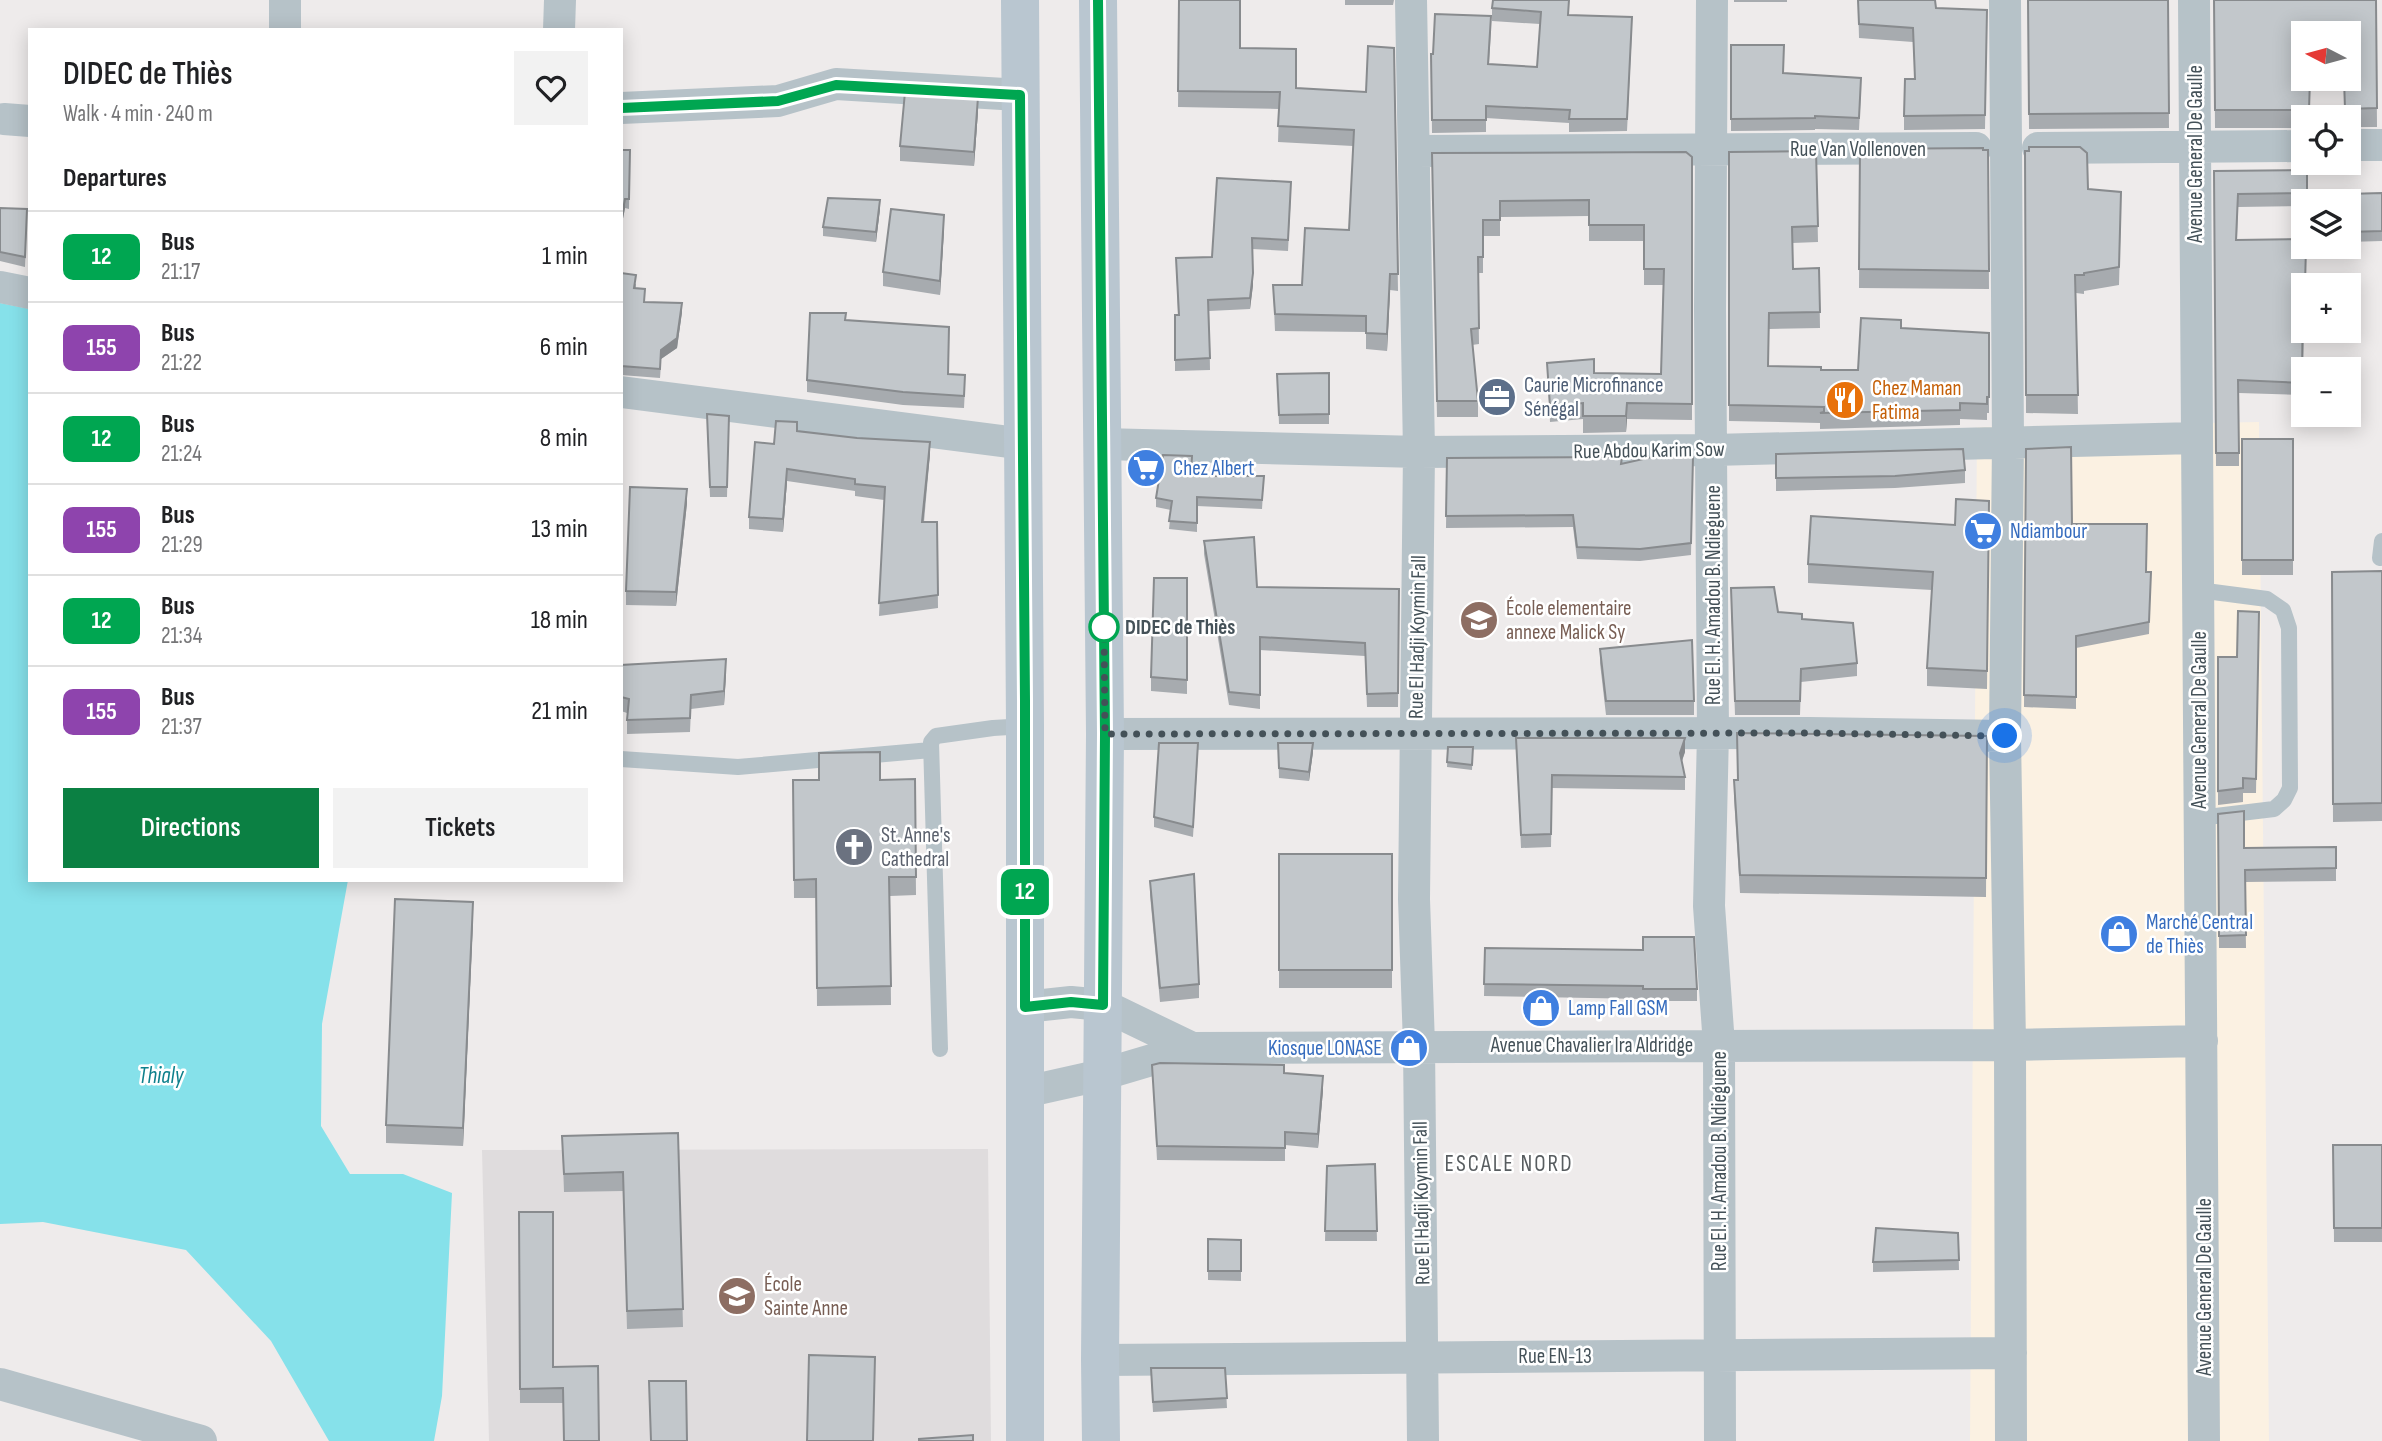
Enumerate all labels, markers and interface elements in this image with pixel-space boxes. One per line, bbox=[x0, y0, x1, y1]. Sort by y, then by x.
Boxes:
north arrow bbox=[2291, 21, 2361, 91]
map controls bbox=[2291, 21, 2361, 427]
button: heart bbox=[514, 51, 588, 125]
text: DIDEC de Thiès bbox=[63, 54, 233, 94]
street label: Avenue General De Gaulle bbox=[2183, 65, 2208, 244]
text: Walk · 4 min · 240 m bbox=[63, 100, 213, 128]
button: locate bbox=[2291, 105, 2361, 175]
street label: Rue Van Vollenoven bbox=[1790, 137, 1926, 162]
text: Departures bbox=[63, 163, 167, 194]
button: layers bbox=[2291, 189, 2361, 259]
text: Bus bbox=[161, 227, 195, 258]
text: 1 min bbox=[542, 241, 588, 272]
text: 12 bbox=[91, 242, 112, 271]
text: 21:17 bbox=[161, 258, 200, 286]
button: + bbox=[2291, 273, 2361, 343]
text: Bus bbox=[161, 318, 195, 349]
text: 6 min bbox=[540, 332, 588, 363]
text: 155 bbox=[86, 333, 117, 362]
text: 21:22 bbox=[161, 349, 202, 377]
button: − bbox=[2291, 357, 2361, 427]
place label: Caurie Microfinance Sénégal bbox=[1524, 373, 1663, 422]
office icon: Caurie Microfinance Sénégal bbox=[1476, 376, 1518, 418]
place label: Chez Maman Fatima bbox=[1872, 376, 1962, 425]
restaurant icon: Chez Maman Fatima bbox=[1824, 379, 1866, 421]
text: Bus bbox=[161, 409, 195, 440]
text: 8 min bbox=[540, 423, 588, 454]
text: 12 bbox=[91, 424, 112, 453]
street label: Rue Abdou Karim Sow bbox=[1573, 437, 1725, 464]
text: 21:24 bbox=[161, 440, 202, 468]
supermarket icon: Chez Albert bbox=[1125, 447, 1167, 489]
place label: Chez Albert bbox=[1173, 456, 1255, 481]
street label: Rue El. H. Amadou B. Ndieguene bbox=[1701, 485, 1726, 705]
text: Bus bbox=[161, 500, 195, 531]
supermarket icon: Ndiambour bbox=[1962, 510, 2004, 552]
text: 13 min bbox=[531, 514, 588, 545]
text: 155 bbox=[86, 515, 117, 544]
place label: Ndiambour bbox=[2010, 519, 2087, 544]
text: 21:29 bbox=[161, 531, 203, 559]
street label: Rue El Hadji Koymin Fall bbox=[1404, 555, 1431, 719]
text: Bus bbox=[161, 591, 195, 622]
place label: École elementaire annexe Malick Sy bbox=[1506, 596, 1632, 645]
school or university icon: École elementaire annexe Malick Sy bbox=[1458, 599, 1500, 641]
text: 18 min bbox=[531, 605, 588, 636]
text: 12 bbox=[91, 606, 112, 635]
marker: DIDEC de Thiès bbox=[1089, 612, 1119, 642]
place label: DIDEC de Thiès bbox=[1125, 615, 1235, 640]
text: 21:34 bbox=[161, 622, 202, 650]
street label: Avenue General De Gaulle bbox=[2187, 631, 2212, 810]
text: Bus bbox=[161, 682, 195, 713]
text: 21 min bbox=[531, 696, 588, 727]
text: 155 bbox=[86, 697, 117, 726]
text: 21:37 bbox=[161, 713, 202, 741]
your location bbox=[1987, 718, 2022, 753]
button: Directions bbox=[63, 788, 319, 868]
button: Tickets bbox=[333, 788, 588, 868]
place label: St. Anne's Cathedral bbox=[881, 823, 951, 872]
church icon: St. Anne's Cathedral bbox=[833, 826, 875, 868]
line badge: 12 bbox=[993, 869, 1056, 915]
text: 12 bbox=[1015, 877, 1035, 906]
place label: Marché Central de Thiès bbox=[2146, 910, 2253, 959]
shop icon: Marché Central de Thiès bbox=[2098, 913, 2140, 955]
shop icon: Lamp Fall GSM bbox=[1520, 987, 1562, 1029]
place label: Lamp Fall GSM bbox=[1568, 996, 1668, 1021]
shop icon: Kiosque LONASE bbox=[1388, 1027, 1430, 1069]
street label: Avenue Chavalier Ira Aldridge bbox=[1490, 1033, 1693, 1058]
place label: Kiosque LONASE bbox=[1268, 1036, 1382, 1061]
street label: Rue El. H. Amadou B. Ndieguene bbox=[1707, 1051, 1732, 1271]
water label: Thialy bbox=[139, 1062, 185, 1090]
street label: Rue El Hadji Koymin Fall bbox=[1408, 1121, 1435, 1285]
district label: ESCALE NORD bbox=[1445, 1150, 1573, 1178]
street label: Avenue General De Gaulle bbox=[2192, 1198, 2217, 1377]
place label: École Sainte Anne bbox=[764, 1272, 848, 1321]
school or university icon: École Sainte Anne bbox=[716, 1275, 758, 1317]
street label: Rue EN-13 bbox=[1518, 1344, 1592, 1369]

